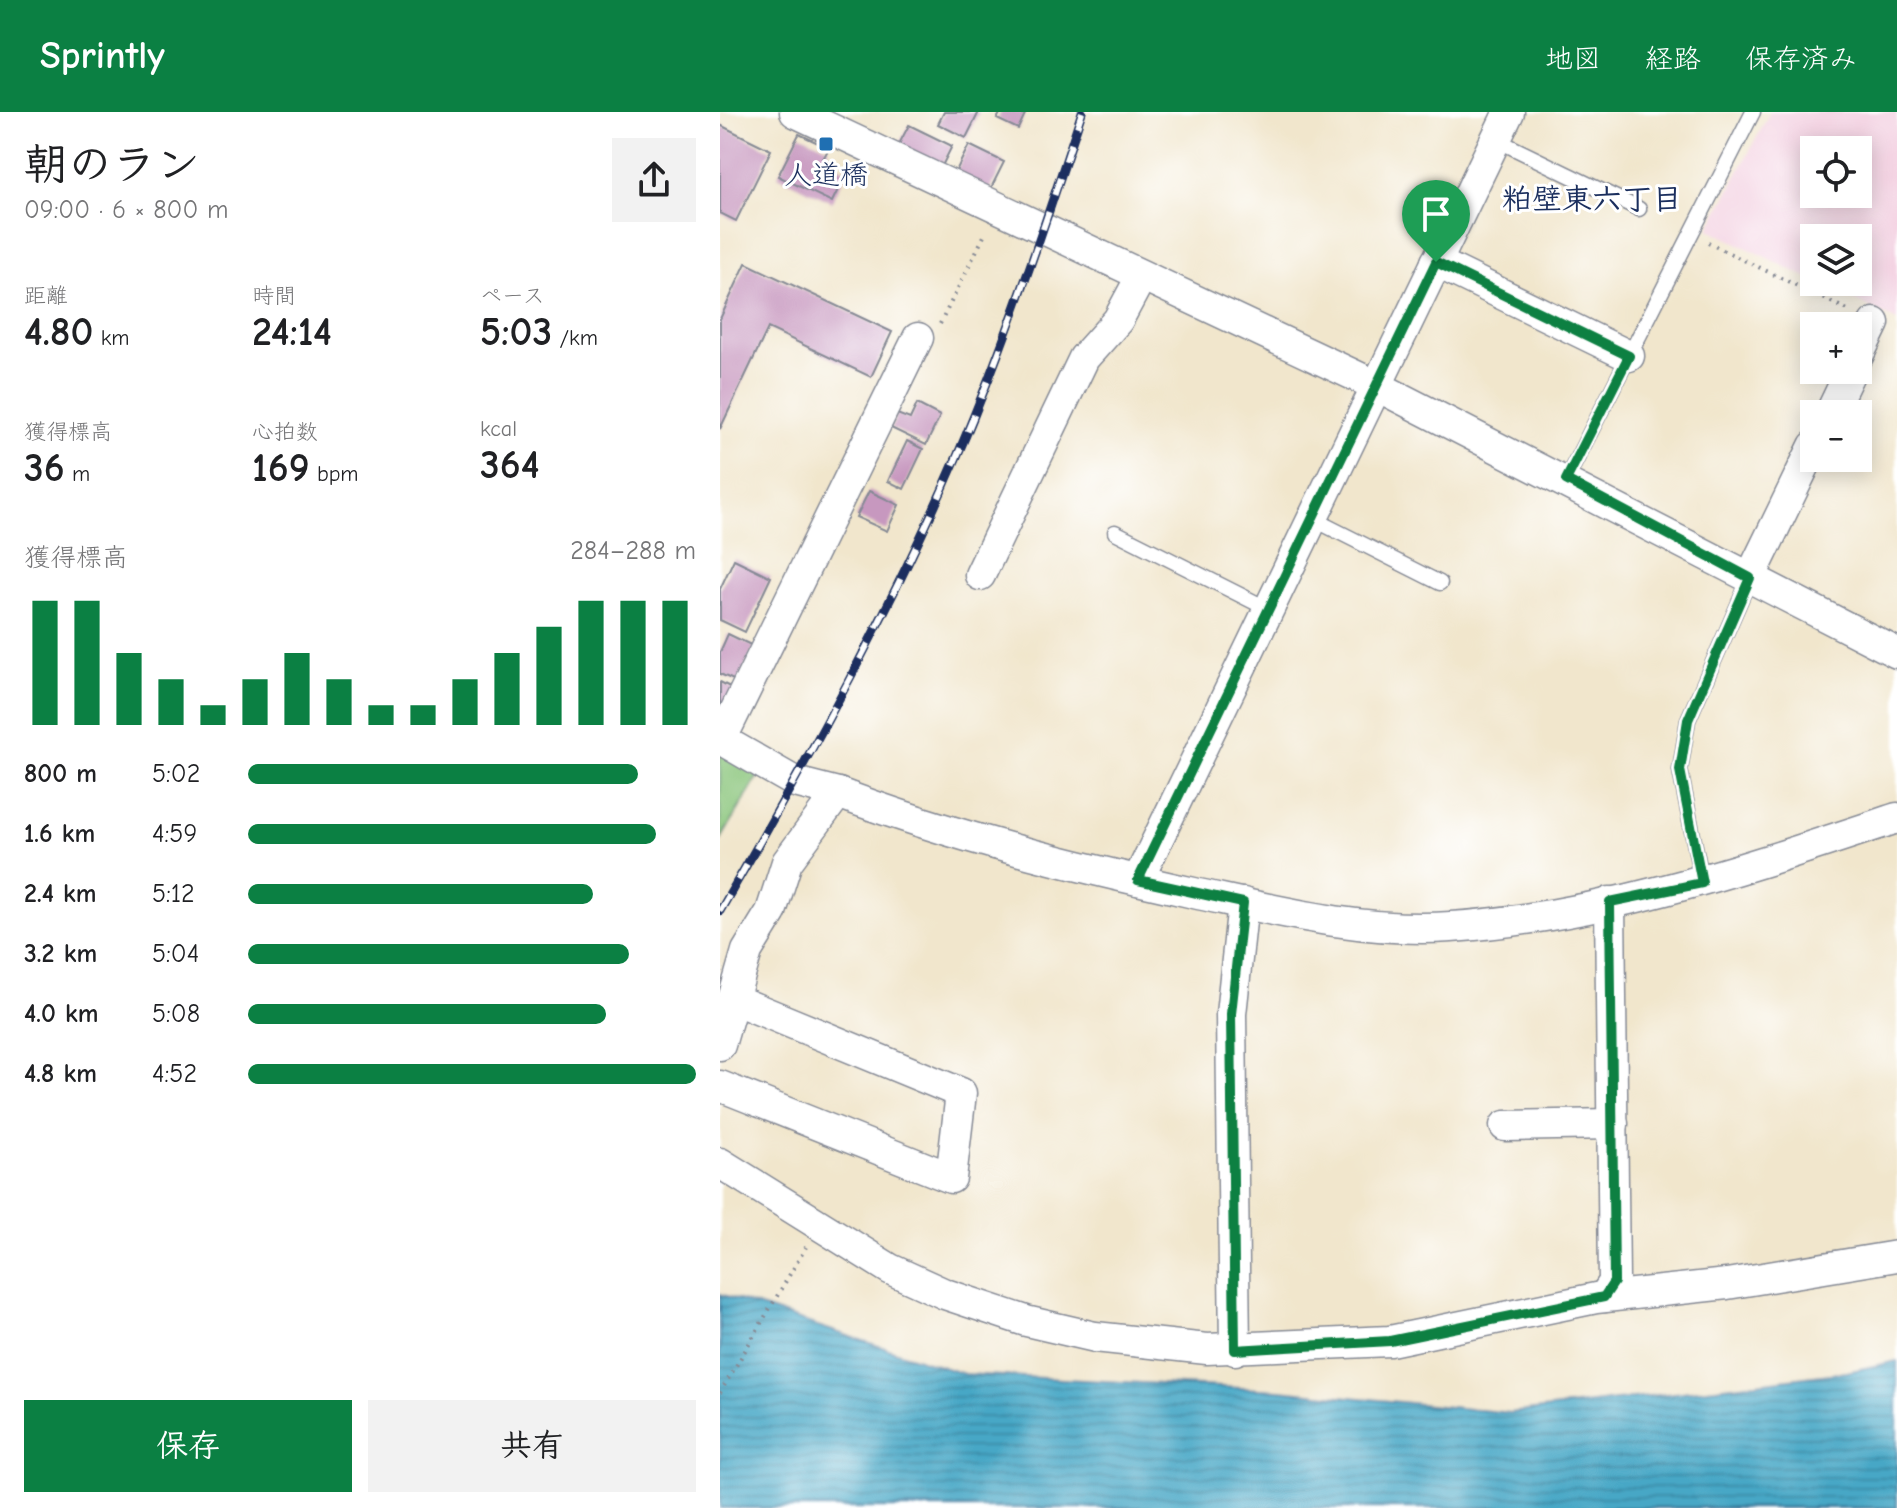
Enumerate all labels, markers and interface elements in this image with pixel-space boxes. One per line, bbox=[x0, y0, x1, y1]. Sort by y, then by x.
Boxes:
text: Sprintly bbox=[40, 34, 165, 78]
text: 地図 bbox=[1545, 43, 1601, 75]
text: 経路 bbox=[1645, 43, 1701, 75]
text: 保存済み bbox=[1745, 43, 1857, 75]
marker: 人道橋 bbox=[817, 135, 835, 153]
map controls bbox=[1800, 136, 1872, 472]
button: locate bbox=[1800, 136, 1872, 208]
button: share bbox=[612, 138, 696, 222]
text: 朝のラン bbox=[24, 139, 200, 190]
place label: 人道橋 bbox=[784, 159, 868, 191]
pin bbox=[1402, 180, 1470, 262]
district label: 粕壁東六丁目 bbox=[1502, 182, 1682, 217]
icon: arrive bbox=[1414, 192, 1458, 236]
text: 09:00 · 6 × 800 m bbox=[24, 195, 228, 225]
button: layers bbox=[1800, 224, 1872, 296]
text: 距離 bbox=[24, 283, 68, 309]
text: 時間 bbox=[252, 283, 296, 309]
text: ペース bbox=[480, 283, 545, 309]
text: 4.80 bbox=[24, 309, 93, 355]
text: 24:14 bbox=[252, 309, 332, 355]
text: 5:03 bbox=[480, 309, 552, 355]
button: + bbox=[1800, 312, 1872, 384]
text: km bbox=[93, 325, 130, 351]
text: /km bbox=[552, 325, 598, 351]
button: − bbox=[1800, 400, 1872, 472]
text: kcal bbox=[480, 416, 517, 442]
text: 獲得標高 bbox=[24, 419, 112, 445]
text: 心拍数 bbox=[252, 419, 318, 445]
text: 364 bbox=[480, 442, 539, 488]
text: 36 bbox=[24, 445, 65, 491]
text: 169 bbox=[252, 445, 310, 491]
text: m bbox=[65, 461, 90, 487]
text: bpm bbox=[310, 461, 359, 487]
text: 284–288 m bbox=[570, 536, 696, 566]
text: 獲得標高 bbox=[24, 543, 128, 573]
text: 800 m bbox=[24, 759, 97, 789]
text: 5:02 bbox=[152, 759, 200, 789]
text: 1.6 km bbox=[24, 819, 95, 849]
text: 4:59 bbox=[152, 819, 197, 849]
text: 2.4 km bbox=[24, 879, 96, 909]
text: 5:12 bbox=[152, 879, 195, 909]
text: 3.2 km bbox=[24, 939, 97, 969]
text: 5:04 bbox=[152, 939, 199, 969]
text: 4.0 km bbox=[24, 999, 98, 1029]
text: 5:08 bbox=[152, 999, 200, 1029]
text: 4.8 km bbox=[24, 1059, 97, 1089]
text: 4:52 bbox=[152, 1059, 197, 1089]
button: 保存 bbox=[24, 1400, 352, 1492]
button: 共有 bbox=[368, 1400, 696, 1492]

